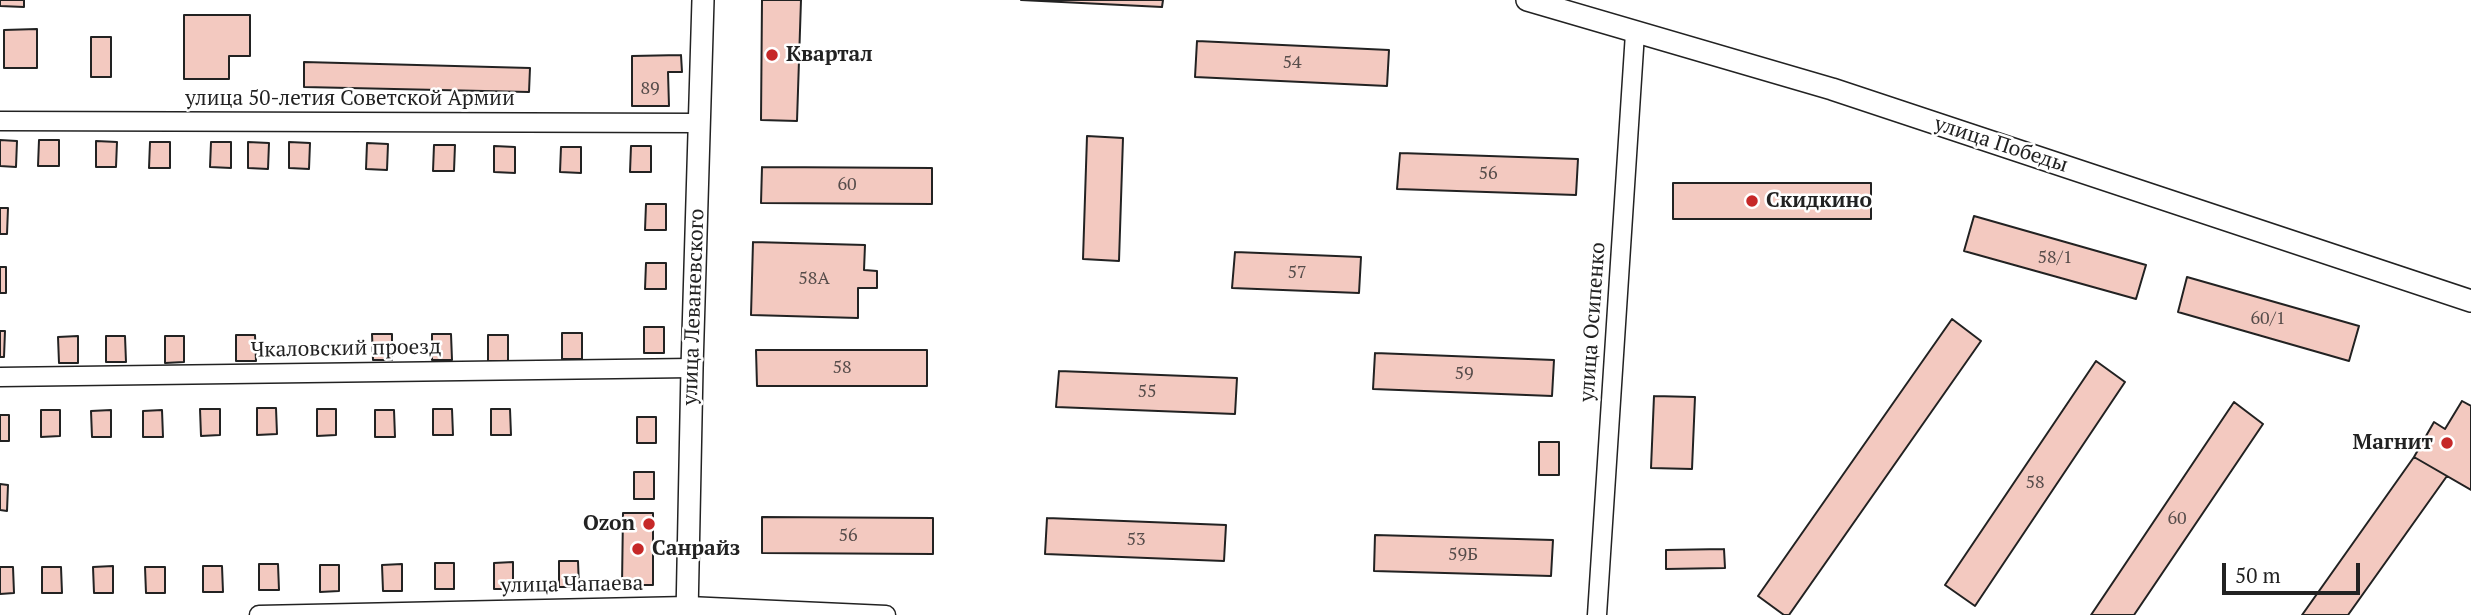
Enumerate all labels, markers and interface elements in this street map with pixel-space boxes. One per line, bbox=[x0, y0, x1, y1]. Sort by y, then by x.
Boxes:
place label: Квартал bbox=[786, 42, 873, 68]
marker: Квартал bbox=[764, 47, 780, 63]
house number: 54 bbox=[1282, 52, 1302, 74]
house number: 89 bbox=[640, 78, 660, 100]
street label: улица 50-летия Советской Армии bbox=[185, 86, 515, 112]
street label: улица Победы bbox=[1931, 112, 2071, 178]
house number: 56 bbox=[1478, 163, 1498, 185]
house number: 60 bbox=[837, 174, 857, 196]
place label: Скидкино bbox=[1766, 188, 1872, 214]
marker: Скидкино bbox=[1744, 193, 1760, 209]
street label: улица Леваневского bbox=[678, 208, 710, 406]
street label: улица Осипенко bbox=[1575, 241, 1611, 403]
house number: 58/1 bbox=[2038, 247, 2072, 269]
house number: 57 bbox=[1287, 262, 1307, 284]
house number: 58А bbox=[798, 268, 830, 290]
house number: 60/1 bbox=[2251, 308, 2285, 330]
street label: Чкаловский проезд bbox=[251, 335, 441, 363]
house number: 58 bbox=[832, 357, 852, 379]
house number: 59 bbox=[1454, 363, 1474, 385]
house number: 55 bbox=[1137, 381, 1157, 403]
place label: Магнит bbox=[2353, 430, 2433, 456]
marker: Магнит bbox=[2439, 435, 2455, 451]
house number: 58 bbox=[2025, 472, 2045, 494]
house number: 60 bbox=[2167, 508, 2187, 530]
place label: Ozon bbox=[583, 511, 635, 537]
marker: Ozon bbox=[641, 516, 657, 532]
house number: 56 bbox=[838, 525, 858, 547]
house number: 53 bbox=[1126, 529, 1146, 551]
place label: Санрайз bbox=[652, 536, 740, 562]
marker: Санрайз bbox=[630, 541, 646, 557]
house number: 59Б bbox=[1448, 544, 1478, 566]
scale bar bbox=[2226, 548, 2364, 592]
text: 50 m bbox=[2235, 561, 2281, 589]
street label: улица Чапаева bbox=[500, 571, 644, 599]

